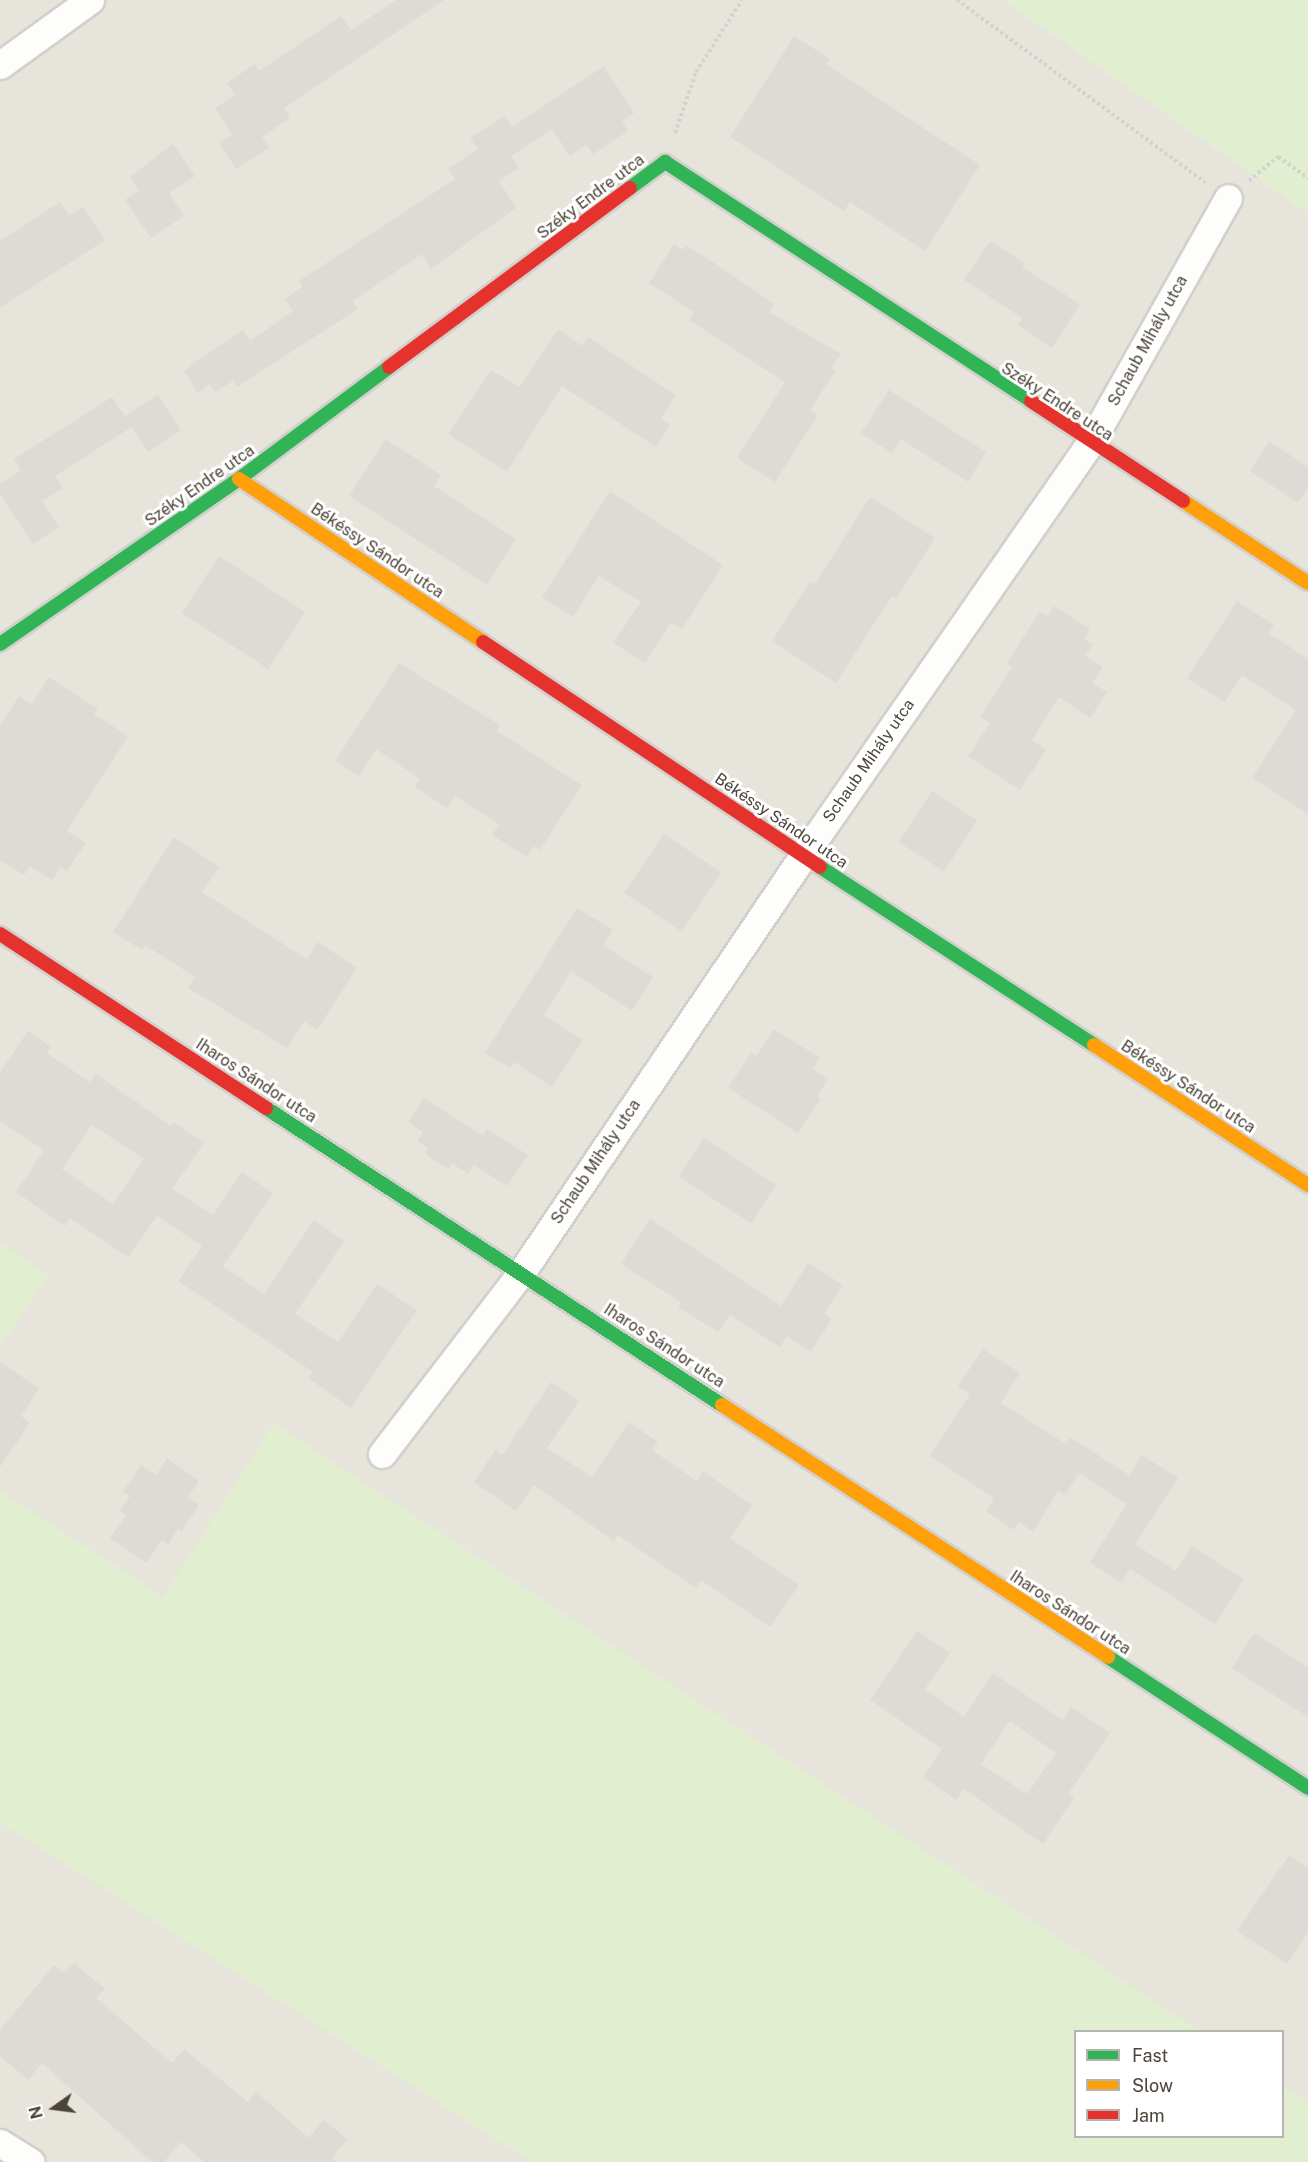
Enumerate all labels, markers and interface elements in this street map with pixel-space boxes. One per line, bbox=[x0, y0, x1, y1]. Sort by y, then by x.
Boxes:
street label: Széky Endre utca bbox=[534, 150, 648, 244]
street label: Schaub Mihály utca bbox=[1104, 272, 1192, 410]
street label: Széky Endre utca bbox=[998, 359, 1116, 445]
street label: Széky Endre utca bbox=[142, 441, 258, 531]
street label: Békéssy Sándor utca bbox=[307, 499, 447, 603]
street label: Schaub Mihály utca bbox=[819, 696, 919, 826]
street label: Békéssy Sándor utca bbox=[711, 769, 851, 873]
street label: Iharos Sándor utca bbox=[192, 1035, 320, 1127]
street label: Békéssy Sándor utca bbox=[1117, 1036, 1259, 1138]
street label: Schaub Mihály utca bbox=[547, 1096, 645, 1228]
street label: Iharos Sándor utca bbox=[600, 1300, 728, 1392]
street label: Iharos Sándor utca bbox=[1006, 1567, 1134, 1659]
legend bbox=[1074, 2030, 1284, 2138]
text: Fast bbox=[1132, 2045, 1168, 2066]
text: Slow bbox=[1132, 2075, 1173, 2096]
north arrow bbox=[24, 2078, 84, 2138]
text: N bbox=[25, 2104, 47, 2121]
text: Jam bbox=[1132, 2105, 1165, 2126]

